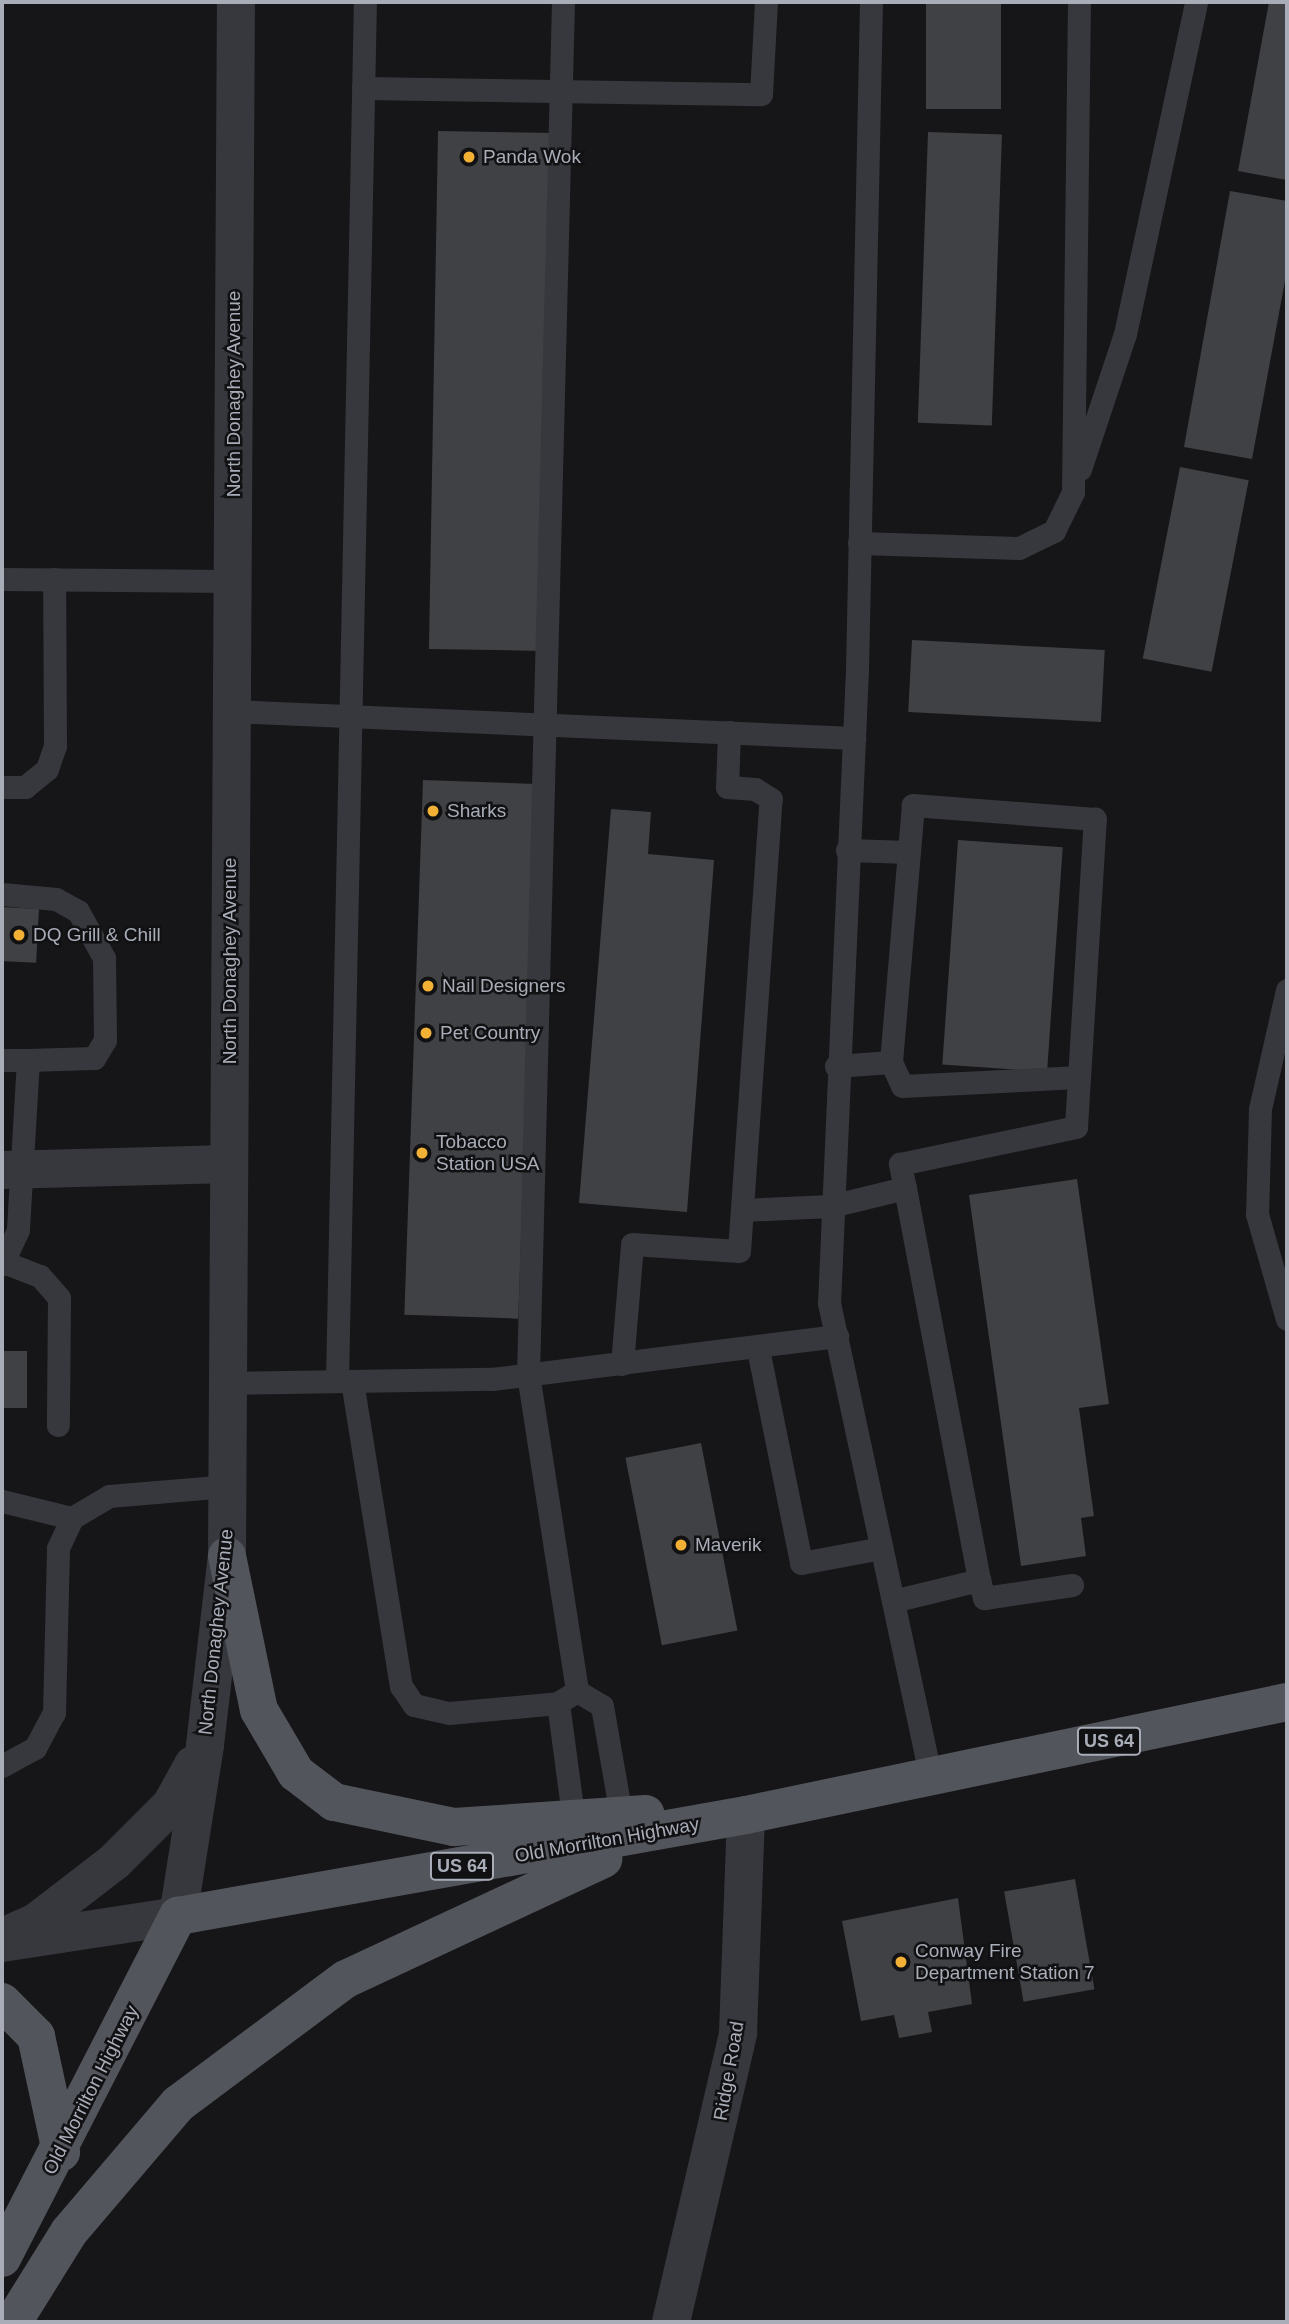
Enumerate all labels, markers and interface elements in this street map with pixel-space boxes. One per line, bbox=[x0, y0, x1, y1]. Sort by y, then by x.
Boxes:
place label: Panda Wok bbox=[483, 146, 581, 168]
marker: Panda Wok bbox=[461, 149, 477, 165]
street label: North Donaghey Avenue bbox=[223, 290, 245, 498]
place label: Sharks bbox=[447, 800, 506, 822]
marker: Sharks bbox=[425, 803, 441, 819]
street label: North Donaghey Avenue bbox=[219, 857, 241, 1065]
place label: DQ Grill & Chill bbox=[33, 924, 161, 946]
marker: DQ Grill & Chill bbox=[11, 927, 27, 943]
place label: Nail Designers bbox=[442, 975, 566, 997]
marker: Nail Designers bbox=[420, 978, 436, 994]
place label: Pet Country bbox=[440, 1022, 540, 1044]
marker: Pet Country bbox=[418, 1025, 434, 1041]
place label: Tobacco Station USA bbox=[436, 1131, 539, 1175]
marker: Tobacco Station USA bbox=[414, 1145, 430, 1161]
street label: North Donaghey Avenue bbox=[194, 1528, 238, 1736]
place label: Maverik bbox=[695, 1534, 762, 1556]
marker: Maverik bbox=[673, 1537, 689, 1553]
road number: US 64 bbox=[1076, 1726, 1142, 1756]
street label: Old Morrilton Highway bbox=[513, 1813, 701, 1867]
road number: US 64 bbox=[429, 1852, 495, 1880]
place label: Conway Fire Department Station 7 bbox=[915, 1940, 1095, 1984]
marker: Conway Fire Department Station 7 bbox=[893, 1954, 909, 1970]
street label: Old Morrilton Highway bbox=[38, 2002, 144, 2178]
street label: Ridge Road bbox=[709, 2020, 749, 2122]

